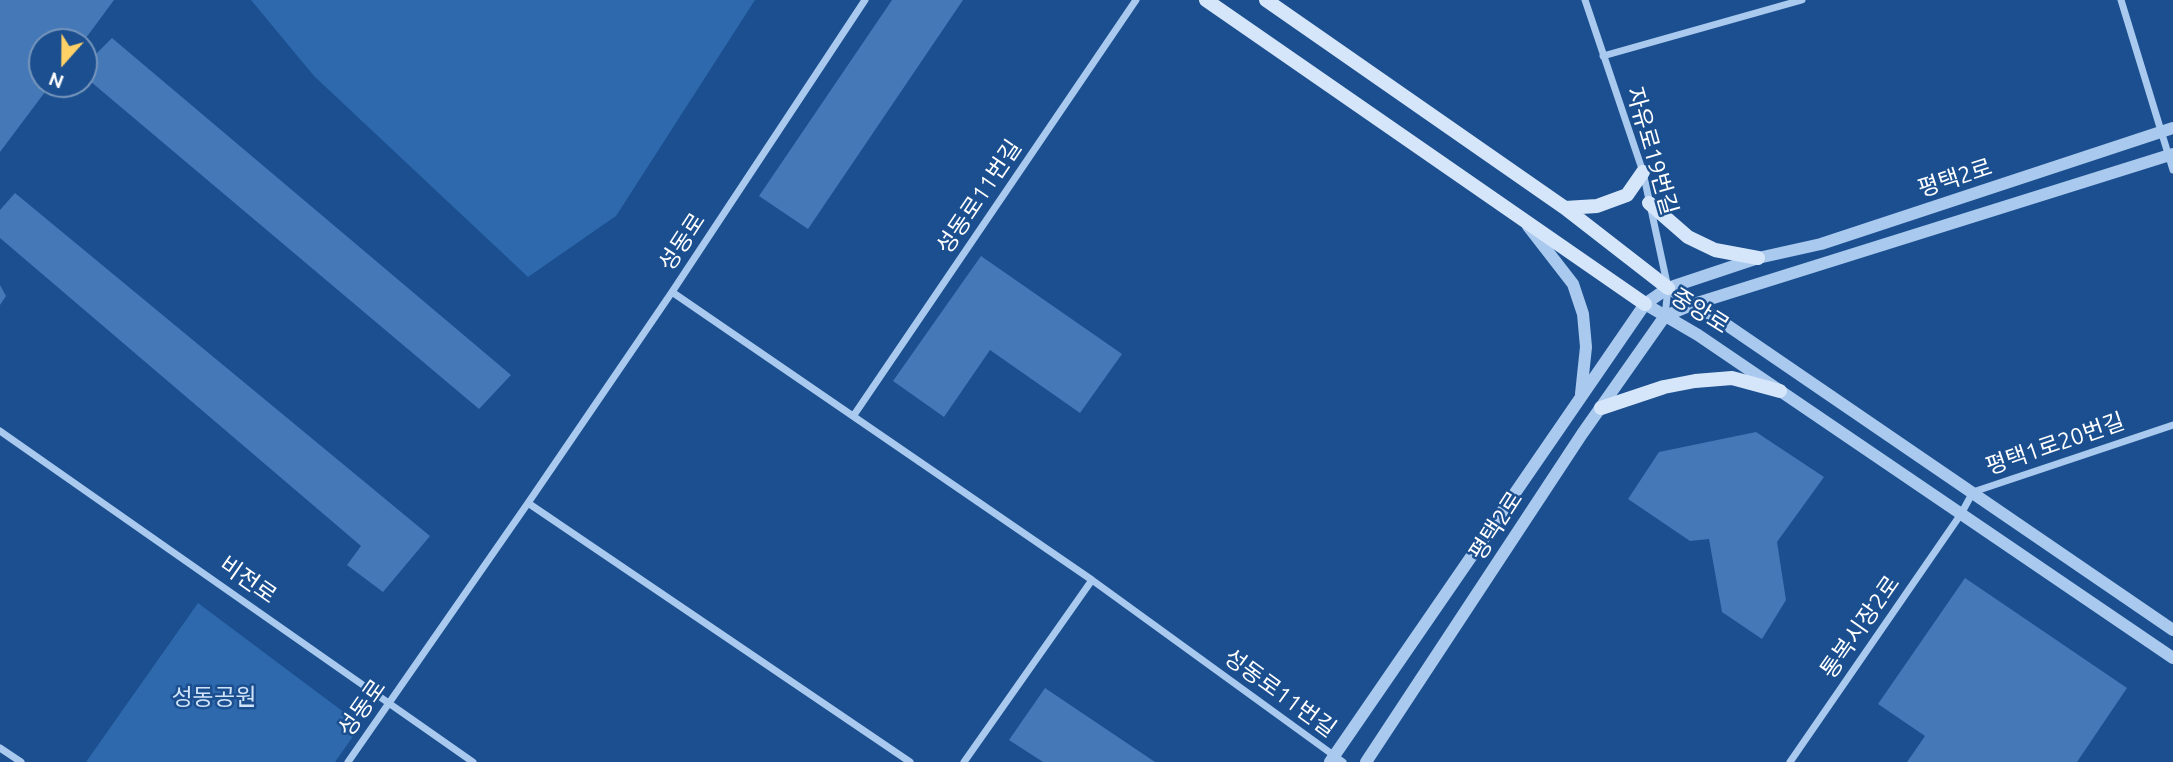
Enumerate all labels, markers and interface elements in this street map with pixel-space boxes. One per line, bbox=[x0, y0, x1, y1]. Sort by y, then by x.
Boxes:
north arrow bbox=[28, 28, 98, 98]
text: N bbox=[46, 68, 67, 94]
street label: 자유로19번길 bbox=[1621, 84, 1683, 218]
street label: 성동로11번길 bbox=[931, 135, 1027, 259]
street label: 평택2로 bbox=[1914, 153, 1996, 203]
street label: 성동로 bbox=[653, 208, 711, 276]
street label: 중앙로 bbox=[1666, 282, 1734, 340]
street label: 평택1로20번길 bbox=[1982, 407, 2128, 481]
street label: 평택2로 bbox=[1464, 486, 1528, 566]
street label: 비전로 bbox=[214, 550, 282, 610]
street label: 통복시장2로 bbox=[1815, 570, 1905, 684]
street label: 성동로11번길 bbox=[1219, 643, 1341, 743]
street label: 성동로 bbox=[332, 674, 392, 742]
park label: 성동공원 bbox=[172, 683, 256, 711]

